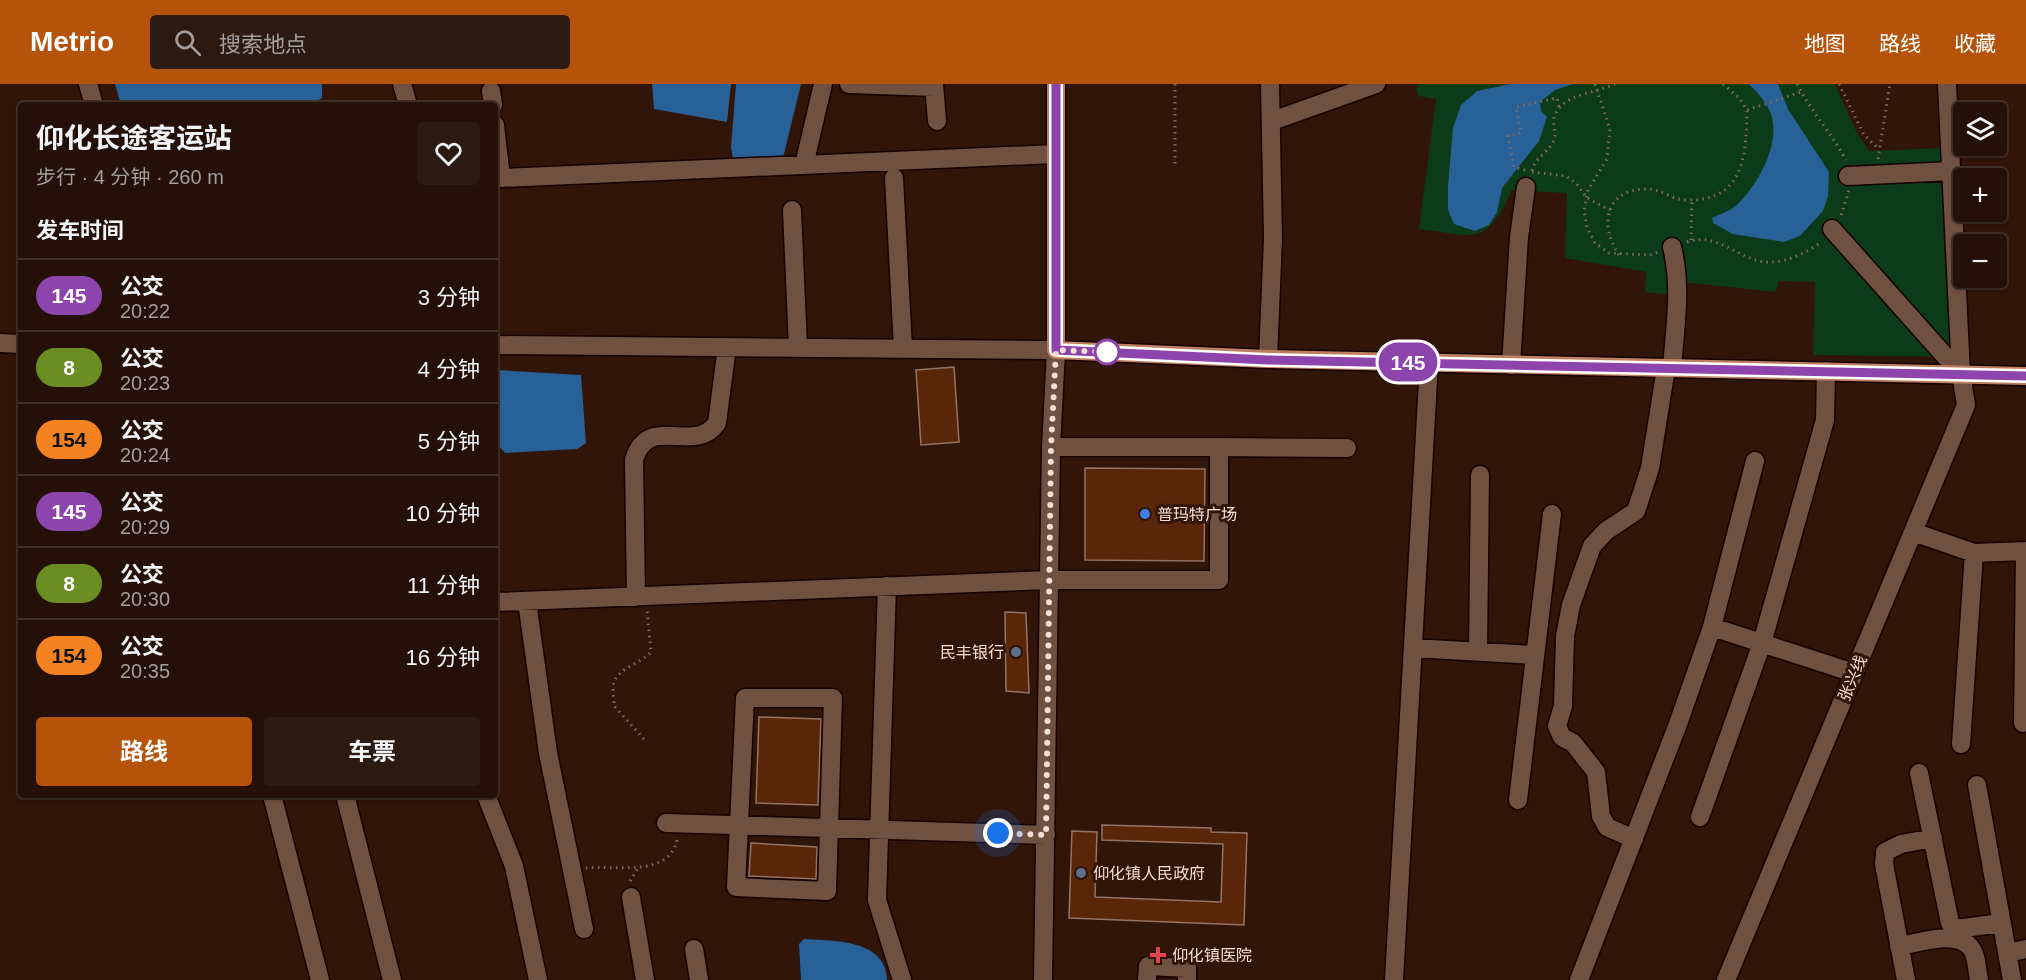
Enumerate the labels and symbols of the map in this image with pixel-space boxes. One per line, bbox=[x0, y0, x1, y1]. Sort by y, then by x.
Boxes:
unlabelled marker bbox=[1094, 339, 1120, 365]
line badge: 145 bbox=[1374, 342, 1442, 382]
place label: 普玛特广场 bbox=[1157, 506, 1237, 523]
marker: 普玛特广场 bbox=[1138, 507, 1152, 521]
place label: 民丰银行 bbox=[940, 644, 1004, 661]
marker: 民丰银行 bbox=[1009, 645, 1023, 659]
street label: 张兴线 bbox=[1835, 653, 1870, 704]
your location bbox=[983, 818, 1013, 848]
place label: 仰化镇人民政府 bbox=[1093, 865, 1205, 882]
marker: 仰化镇人民政府 bbox=[1074, 866, 1088, 880]
marker: 仰化镇医院 bbox=[1149, 946, 1167, 964]
place label: 仰化镇医院 bbox=[1172, 947, 1252, 964]

